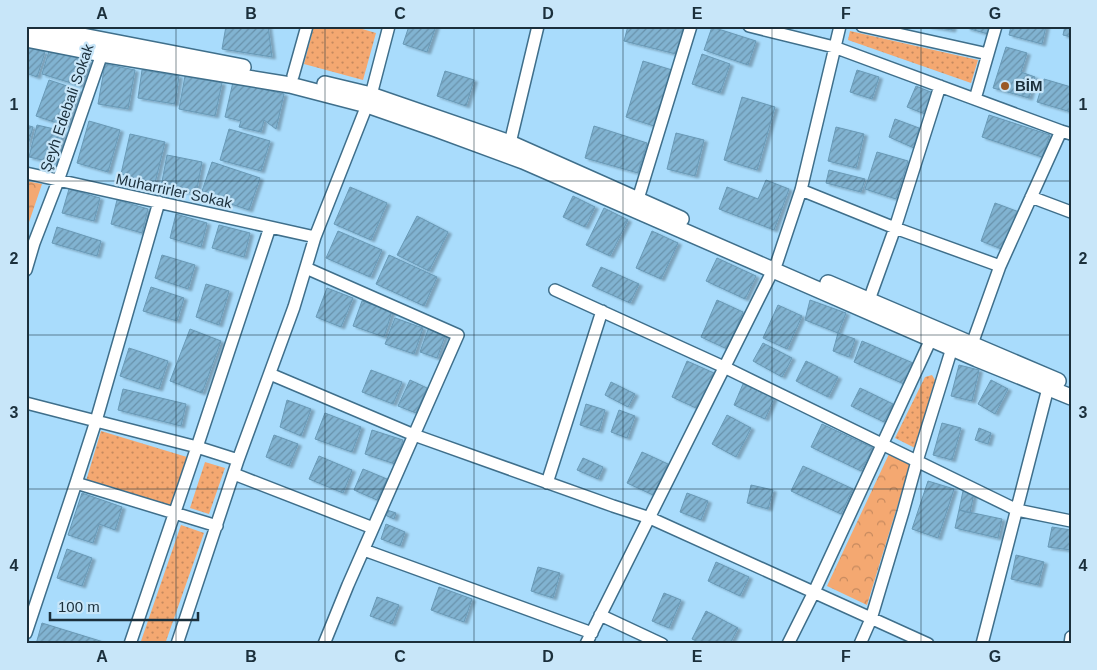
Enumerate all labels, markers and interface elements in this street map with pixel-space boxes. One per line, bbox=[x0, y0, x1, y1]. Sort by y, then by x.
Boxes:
text: A bbox=[96, 5, 108, 22]
text: B bbox=[245, 5, 257, 22]
text: C bbox=[394, 5, 406, 22]
text: D bbox=[542, 5, 554, 22]
text: E bbox=[692, 5, 703, 22]
text: F bbox=[841, 5, 851, 22]
text: G bbox=[989, 5, 1001, 22]
street label: Şeyh Edebali Sokak bbox=[37, 41, 97, 174]
place label: BİM bbox=[1015, 77, 1043, 94]
marker: BİM bbox=[999, 80, 1011, 92]
text: 1 bbox=[10, 96, 19, 113]
text: 1 bbox=[1079, 96, 1088, 113]
street label: Muharrirler Sokak bbox=[114, 170, 234, 211]
text: 2 bbox=[10, 250, 19, 267]
text: 2 bbox=[1079, 250, 1088, 267]
text: 3 bbox=[10, 404, 19, 421]
text: 3 bbox=[1079, 404, 1088, 421]
text: 4 bbox=[10, 557, 19, 574]
text: 4 bbox=[1079, 557, 1088, 574]
scale bar bbox=[50, 590, 198, 622]
text: 100 m bbox=[58, 598, 100, 615]
text: A bbox=[96, 648, 108, 665]
text: B bbox=[245, 648, 257, 665]
text: C bbox=[394, 648, 406, 665]
text: D bbox=[542, 648, 554, 665]
text: E bbox=[692, 648, 703, 665]
text: F bbox=[841, 648, 851, 665]
text: G bbox=[989, 648, 1001, 665]

